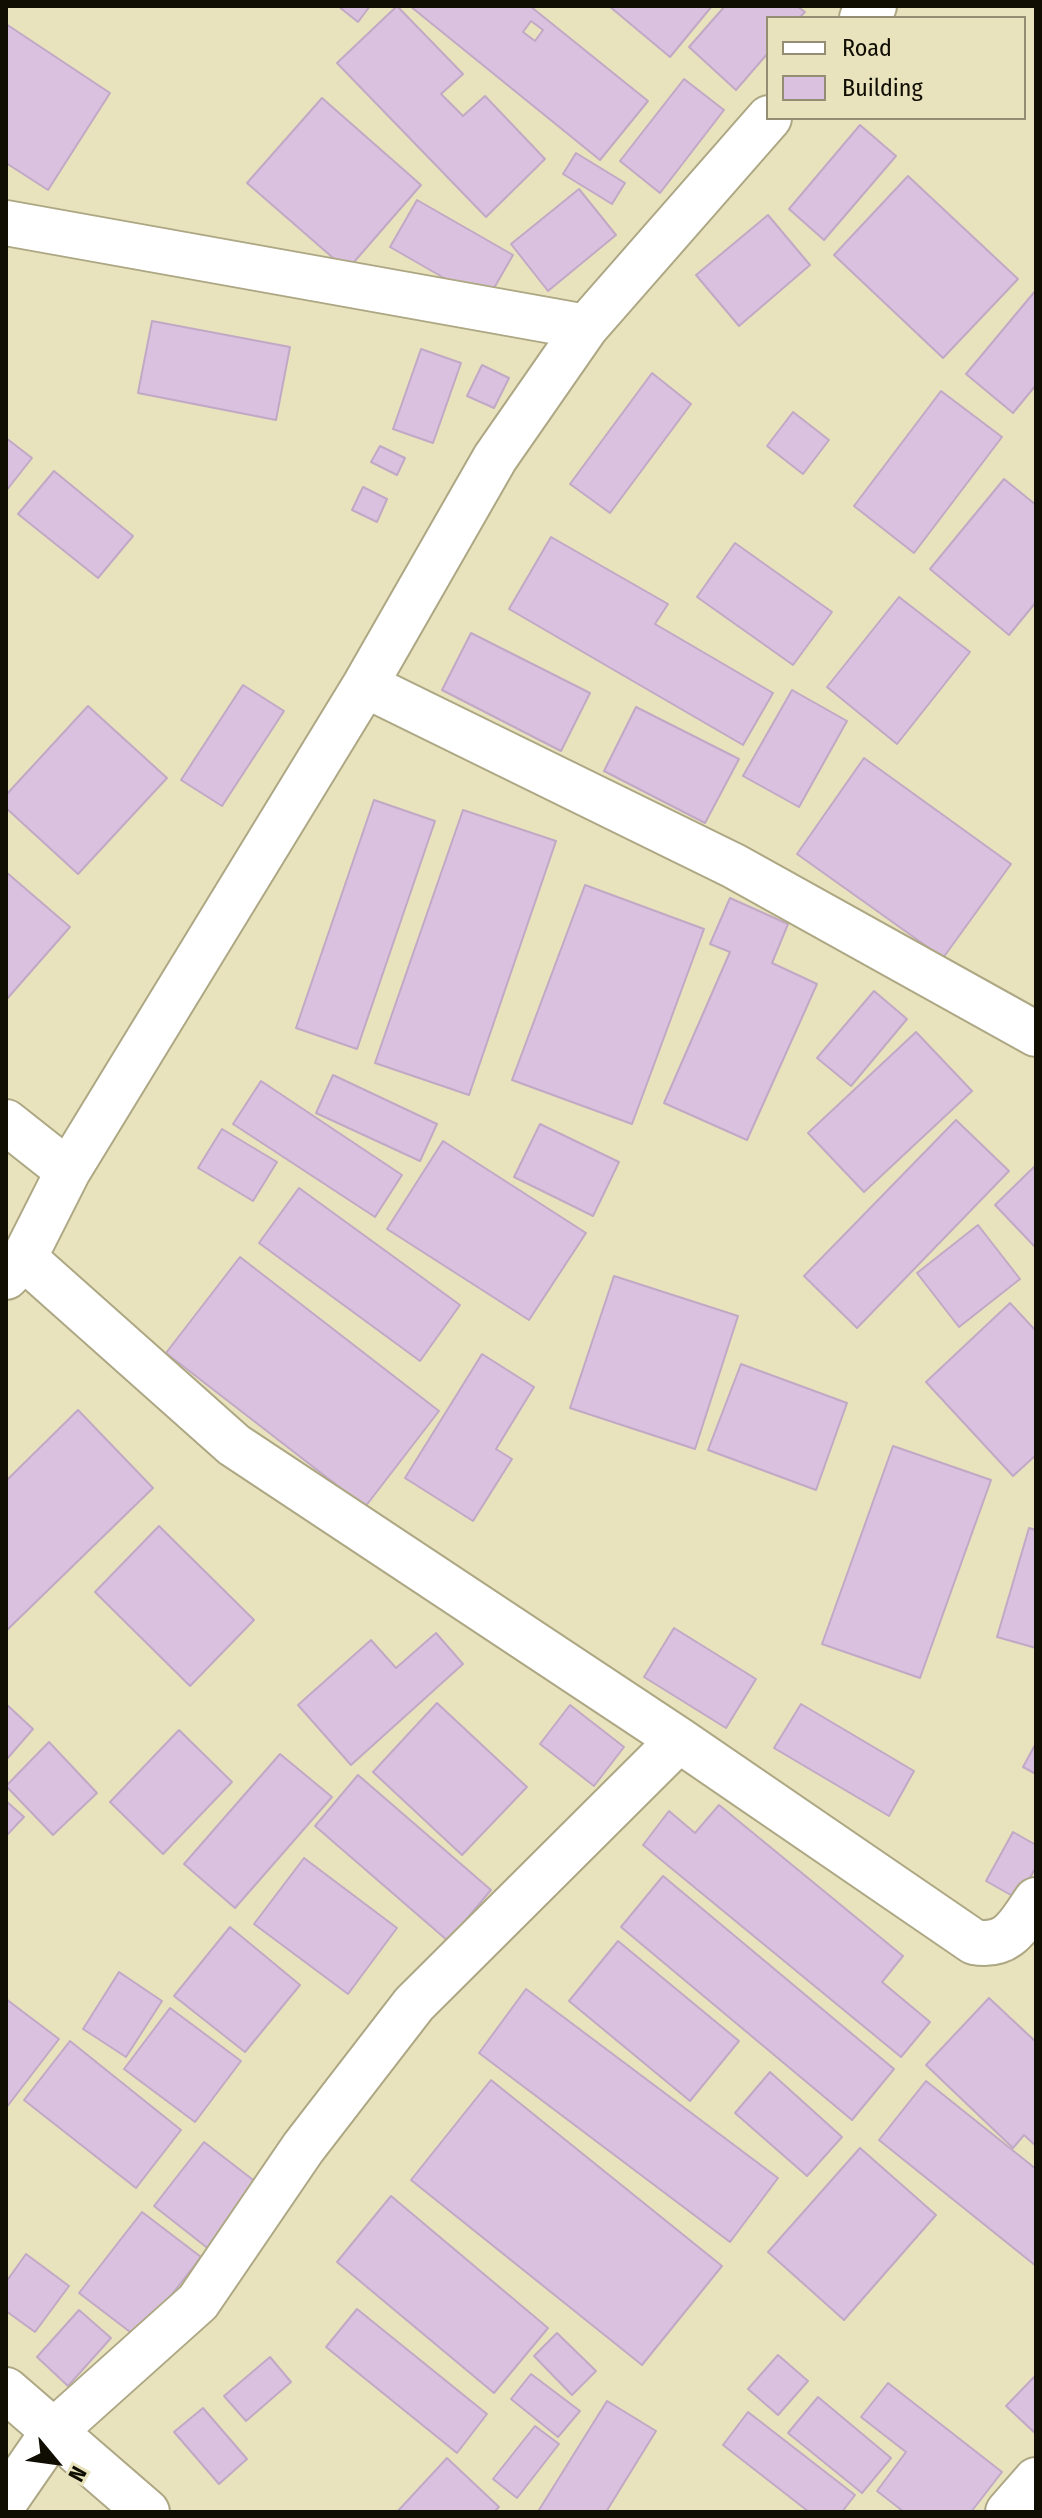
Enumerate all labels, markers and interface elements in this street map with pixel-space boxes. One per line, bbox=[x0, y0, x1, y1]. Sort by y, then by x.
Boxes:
legend bbox=[766, 16, 1026, 120]
text: Road bbox=[842, 34, 892, 62]
text: Building bbox=[842, 74, 923, 102]
north arrow bbox=[16, 2422, 96, 2502]
text: N bbox=[62, 2462, 92, 2486]

